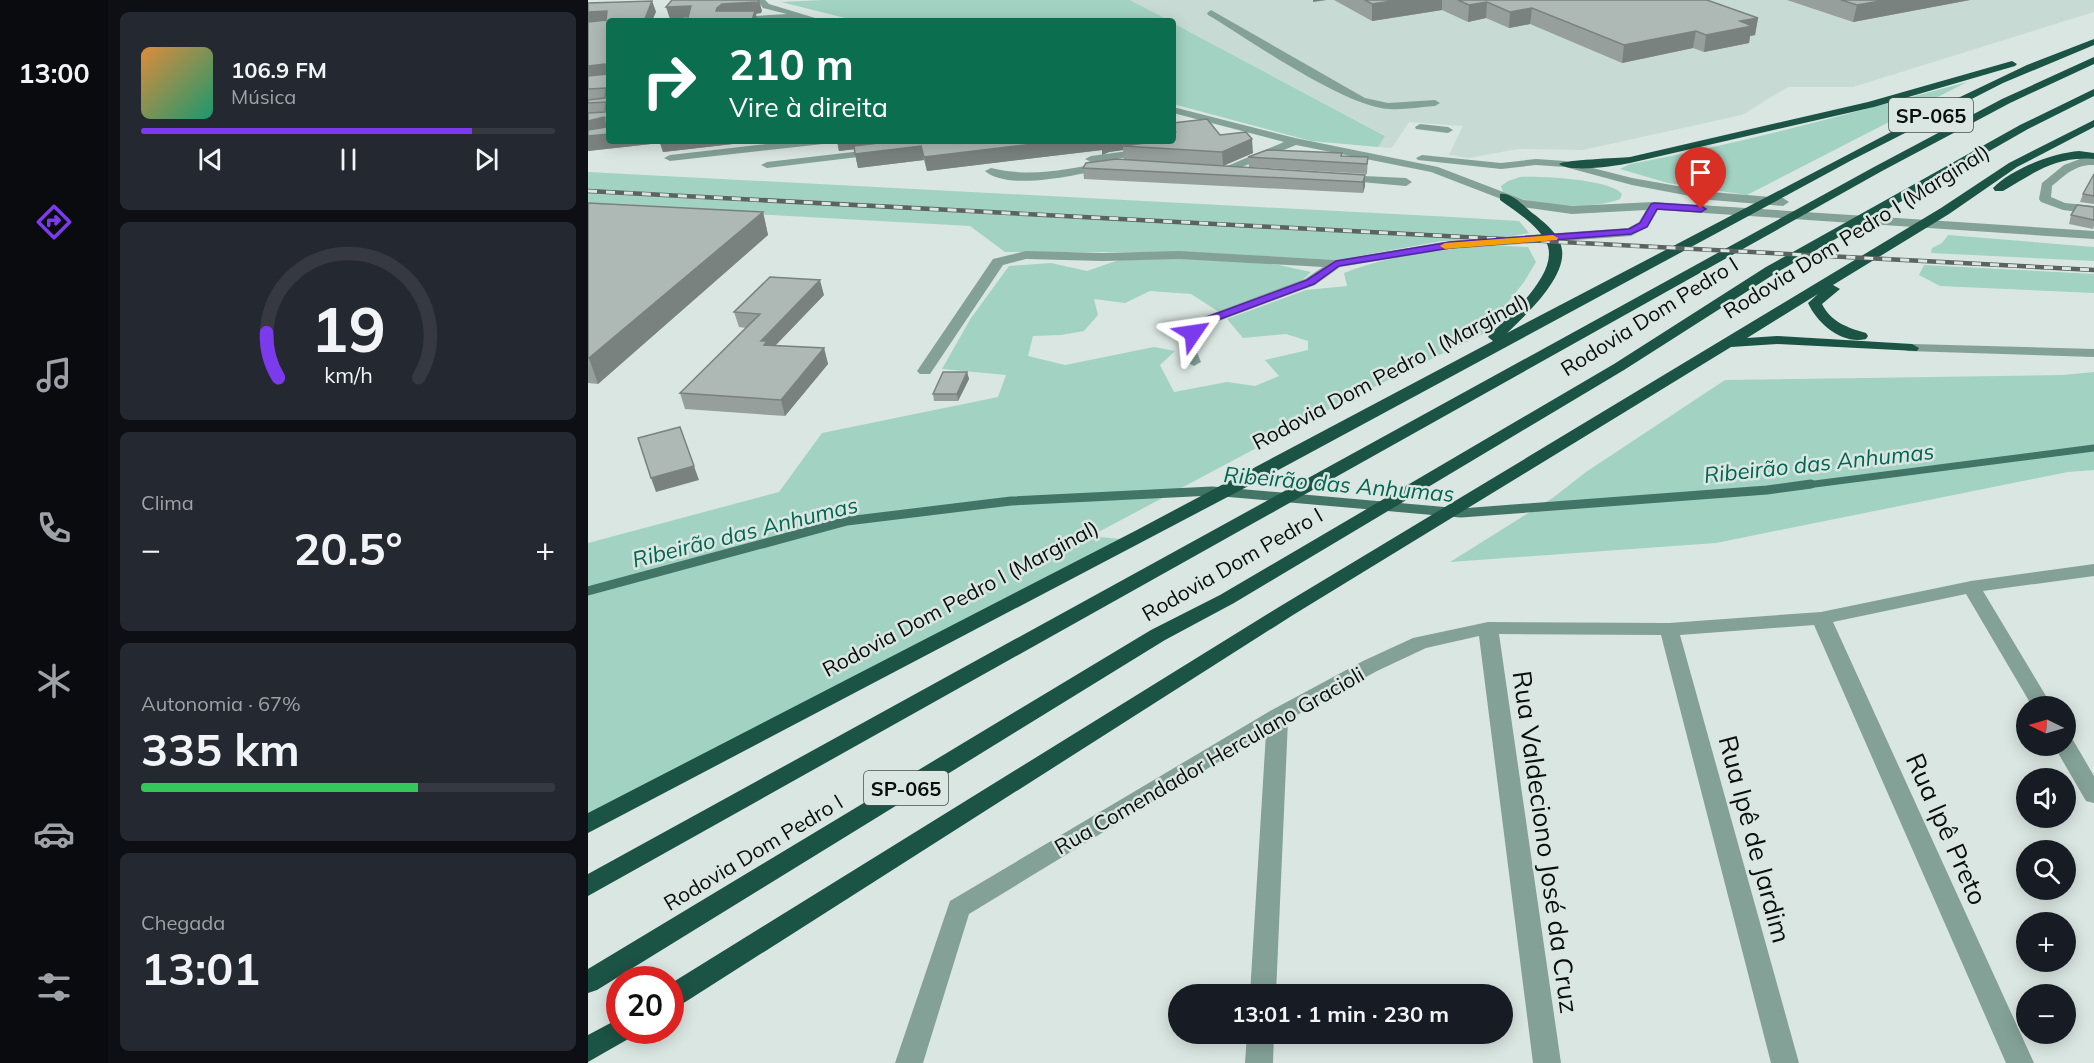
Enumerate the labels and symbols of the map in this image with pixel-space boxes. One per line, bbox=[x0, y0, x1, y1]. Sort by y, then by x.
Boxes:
road number: SP-065 bbox=[1889, 98, 1973, 132]
street label: Rodovia Dom Pedro I (Marginal) bbox=[1718, 138, 1994, 324]
pin bbox=[1675, 147, 1726, 209]
street label: Rodovia Dom Pedro I bbox=[1556, 251, 1742, 381]
street label: Rodovia Dom Pedro I (Marginal) bbox=[1248, 287, 1532, 455]
position arrow bbox=[1161, 301, 1225, 365]
water label: Ribeirão das Anhumas bbox=[1702, 437, 1936, 489]
water label: Ribeirão das Anhumas bbox=[1222, 460, 1456, 508]
water label: Ribeirão das Anhumas bbox=[629, 490, 861, 574]
street label: Rodovia Dom Pedro I bbox=[1137, 502, 1327, 626]
street label: Rodovia Dom Pedro I (Marginal) bbox=[818, 514, 1102, 682]
street label: Rua Comendador Herculano Gracioli bbox=[1050, 660, 1368, 860]
street label: Rua Valdeciono José da Cruz bbox=[1506, 669, 1586, 1015]
north arrow bbox=[2016, 696, 2076, 756]
street label: Rua Ipê de Jardim bbox=[1711, 732, 1799, 946]
street label: Rua Ipê Preto bbox=[1899, 748, 1995, 910]
road number: SP-065 bbox=[864, 771, 948, 805]
street label: Rodovia Dom Pedro I bbox=[659, 788, 847, 916]
speed limit sign: 20 bbox=[606, 966, 684, 1044]

